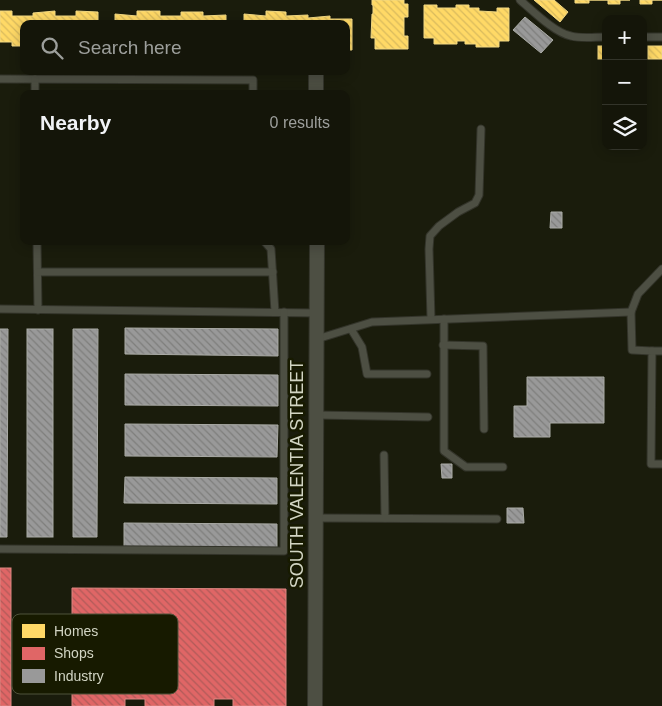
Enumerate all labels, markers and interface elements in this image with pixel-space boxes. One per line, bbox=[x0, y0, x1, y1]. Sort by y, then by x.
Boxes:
map controls bbox=[602, 15, 647, 150]
button: + bbox=[602, 15, 647, 60]
search box bbox=[20, 20, 350, 75]
icon: search bbox=[38, 34, 66, 62]
text: Search here bbox=[78, 37, 182, 58]
button: − bbox=[602, 60, 647, 105]
button: layers bbox=[602, 105, 647, 150]
text: Nearby bbox=[40, 111, 111, 134]
text: 0 results bbox=[270, 114, 330, 131]
street label: SOUTH VALENTIA STREET bbox=[287, 360, 307, 588]
legend bbox=[12, 614, 178, 694]
text: Homes bbox=[54, 623, 98, 639]
text: Shops bbox=[54, 645, 94, 661]
text: Industry bbox=[54, 668, 104, 684]

